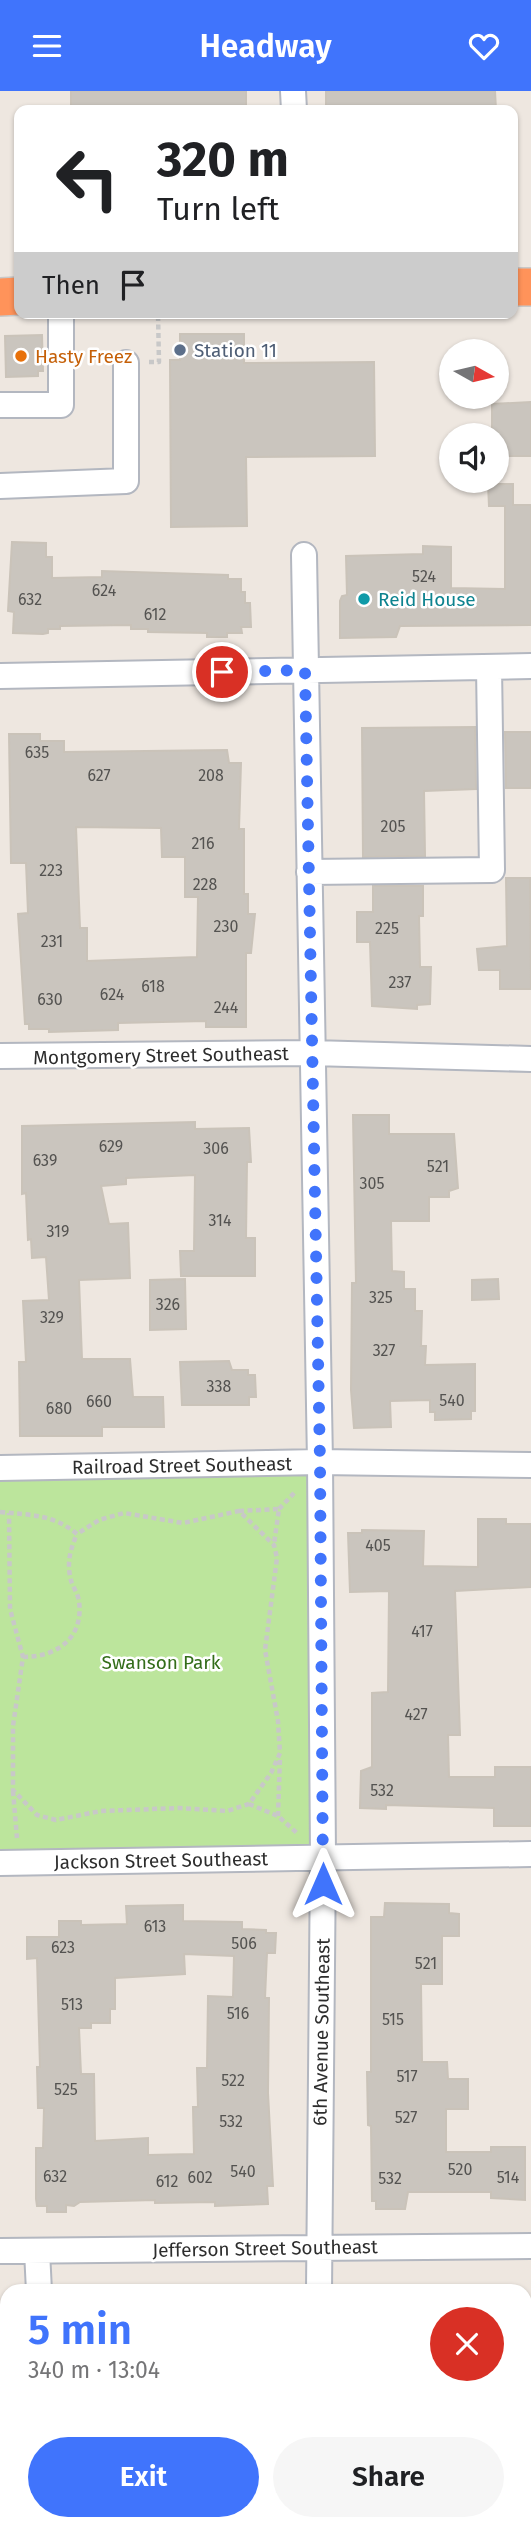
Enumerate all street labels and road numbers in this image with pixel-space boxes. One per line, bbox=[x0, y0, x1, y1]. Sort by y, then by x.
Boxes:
street label: Montgomery Street Southeast bbox=[33, 1042, 289, 1069]
street label: Railroad Street Southeast bbox=[72, 1452, 292, 1479]
street label: Jackson Street Southeast bbox=[54, 1847, 268, 1874]
street label: 6th Avenue Southeast bbox=[308, 1938, 335, 2126]
street label: Jefferson Street Southeast bbox=[152, 2235, 378, 2262]

